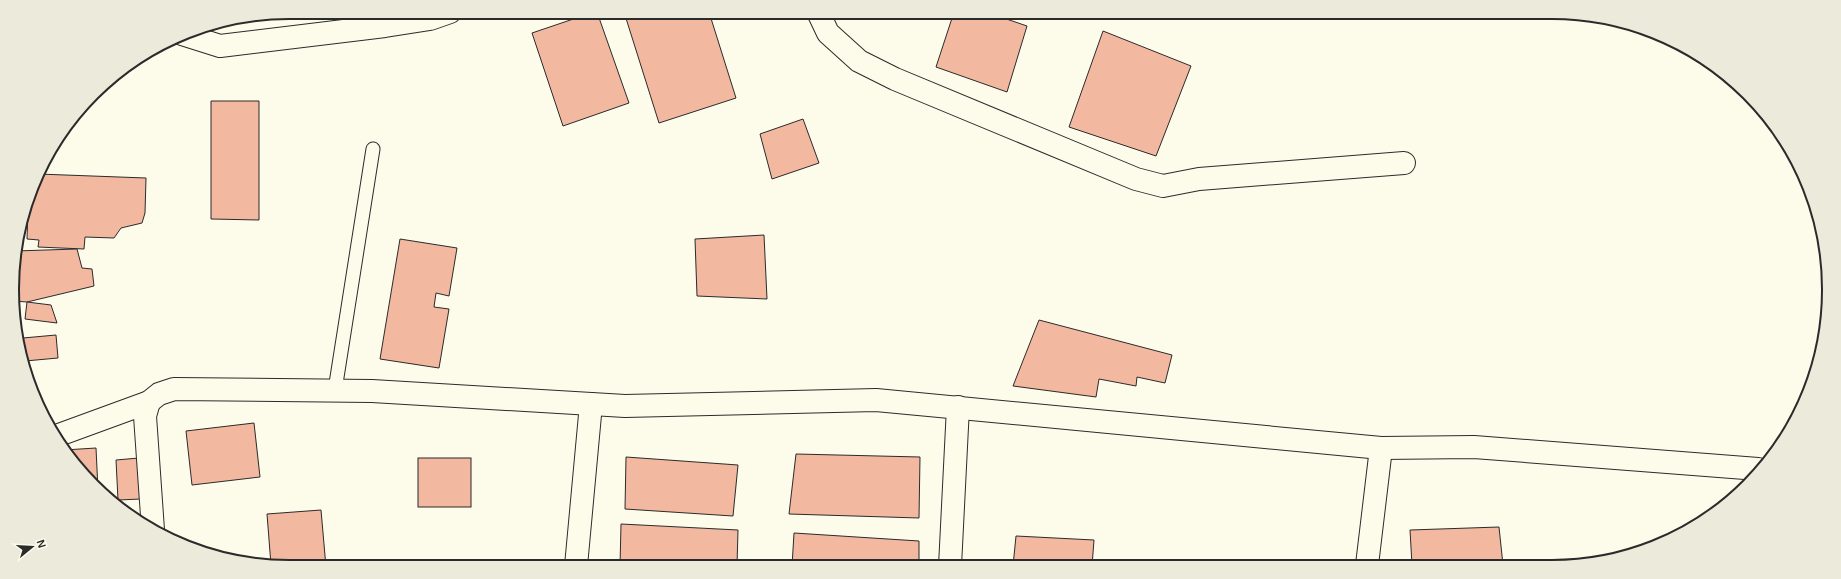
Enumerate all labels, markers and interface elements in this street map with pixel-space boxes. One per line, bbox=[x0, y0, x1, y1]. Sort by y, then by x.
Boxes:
north arrow bbox=[12, 527, 52, 567]
text: N bbox=[35, 538, 48, 550]

